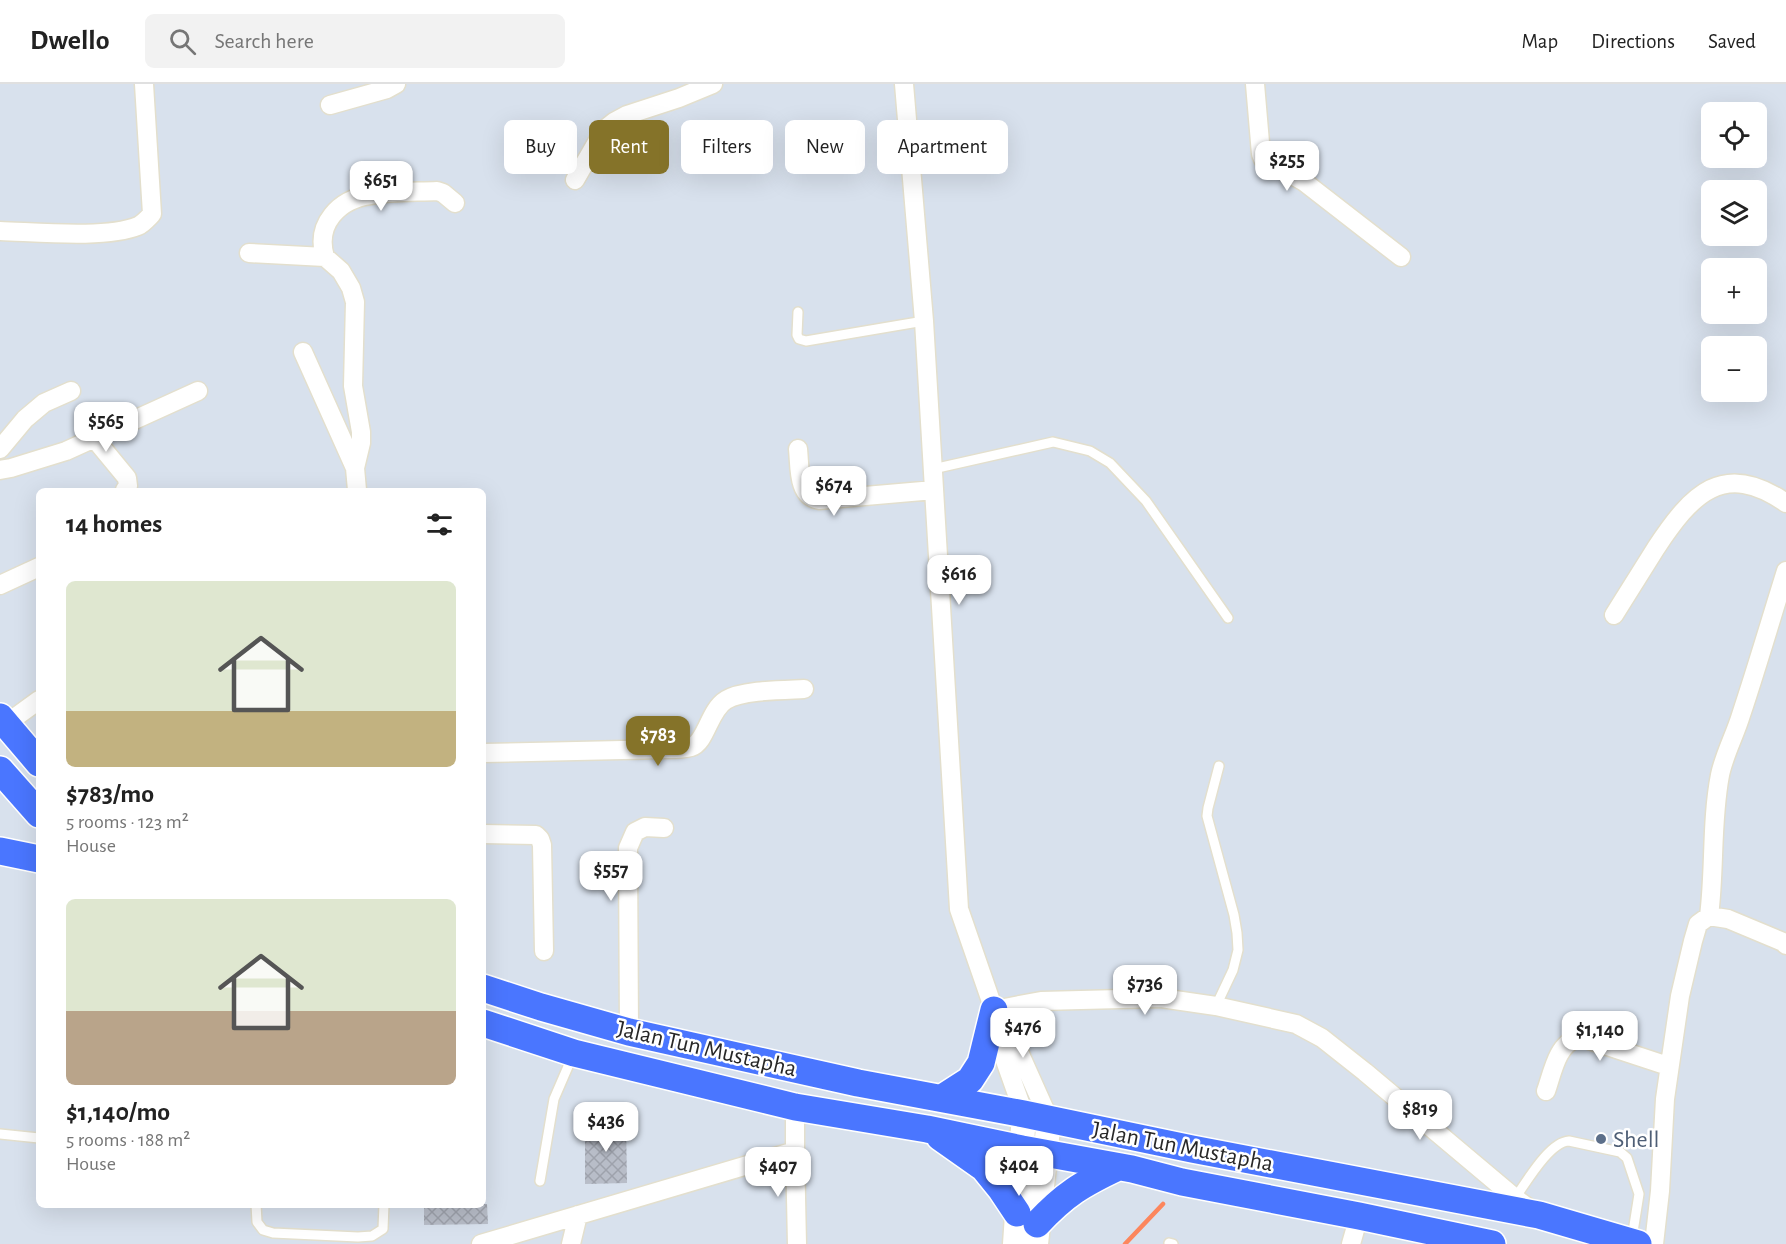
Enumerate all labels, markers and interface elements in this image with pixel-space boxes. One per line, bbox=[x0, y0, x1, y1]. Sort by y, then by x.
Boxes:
search box bbox=[145, 14, 565, 68]
icon: search bbox=[166, 25, 199, 58]
text: Dwello bbox=[30, 27, 109, 55]
text: Search here bbox=[214, 30, 314, 52]
text: Map bbox=[1522, 31, 1558, 52]
text: Directions bbox=[1591, 31, 1675, 52]
text: Saved bbox=[1708, 31, 1756, 52]
map controls bbox=[1701, 102, 1767, 402]
button: locate bbox=[1701, 102, 1767, 168]
chip: Buy bbox=[504, 120, 577, 174]
chip: Rent bbox=[589, 120, 669, 174]
chip: Filters bbox=[681, 120, 773, 174]
chip: New bbox=[785, 120, 865, 174]
chip: Apartment bbox=[877, 120, 1008, 174]
pin: $255 bbox=[1251, 141, 1323, 192]
text: $255 bbox=[1269, 150, 1305, 170]
pin: $651 bbox=[345, 161, 417, 212]
text: $651 bbox=[364, 170, 398, 190]
button: layers bbox=[1701, 180, 1767, 246]
button: + bbox=[1701, 258, 1767, 324]
button: − bbox=[1701, 336, 1767, 402]
pin: $565 bbox=[70, 402, 142, 453]
text: $565 bbox=[88, 411, 124, 431]
pin: $674 bbox=[798, 466, 870, 517]
text: $674 bbox=[815, 475, 853, 495]
icon: filters bbox=[423, 508, 456, 541]
text: 14 homes bbox=[66, 511, 162, 537]
pin: $616 bbox=[923, 555, 995, 606]
text: $616 bbox=[941, 564, 977, 584]
icon: home bbox=[207, 620, 315, 728]
pin: $783 bbox=[622, 716, 694, 767]
text: $783 bbox=[640, 725, 676, 745]
text: $783/mo bbox=[66, 781, 154, 807]
text: 5 rooms · 123 m² bbox=[66, 812, 189, 832]
text: House bbox=[66, 836, 116, 856]
pin: $557 bbox=[575, 851, 647, 902]
text: $557 bbox=[594, 860, 628, 880]
icon: home bbox=[207, 938, 315, 1046]
pin: $736 bbox=[1109, 965, 1181, 1016]
text: $736 bbox=[1127, 974, 1163, 994]
pin: $476 bbox=[987, 1008, 1059, 1059]
pin: $1,140 bbox=[1551, 1011, 1649, 1062]
street label: Jalan Tun Mustapha bbox=[615, 1017, 799, 1081]
text: $476 bbox=[1004, 1017, 1042, 1037]
text: $1,140 bbox=[1576, 1020, 1624, 1040]
pin: $819 bbox=[1384, 1090, 1456, 1141]
text: $1,140/mo bbox=[66, 1099, 170, 1125]
text: $819 bbox=[1402, 1099, 1438, 1119]
pin: $436 bbox=[570, 1102, 642, 1153]
text: $436 bbox=[587, 1111, 625, 1131]
street label: Jalan Tun Mustapha bbox=[1090, 1118, 1275, 1176]
place label: Shell bbox=[1613, 1128, 1660, 1152]
text: 5 rooms · 188 m² bbox=[66, 1130, 190, 1150]
marker: Shell bbox=[1594, 1132, 1608, 1146]
pin: $404 bbox=[983, 1146, 1055, 1197]
pin: $407 bbox=[742, 1147, 814, 1198]
text: House bbox=[66, 1154, 116, 1174]
text: $404 bbox=[999, 1155, 1039, 1175]
text: $407 bbox=[759, 1156, 797, 1176]

